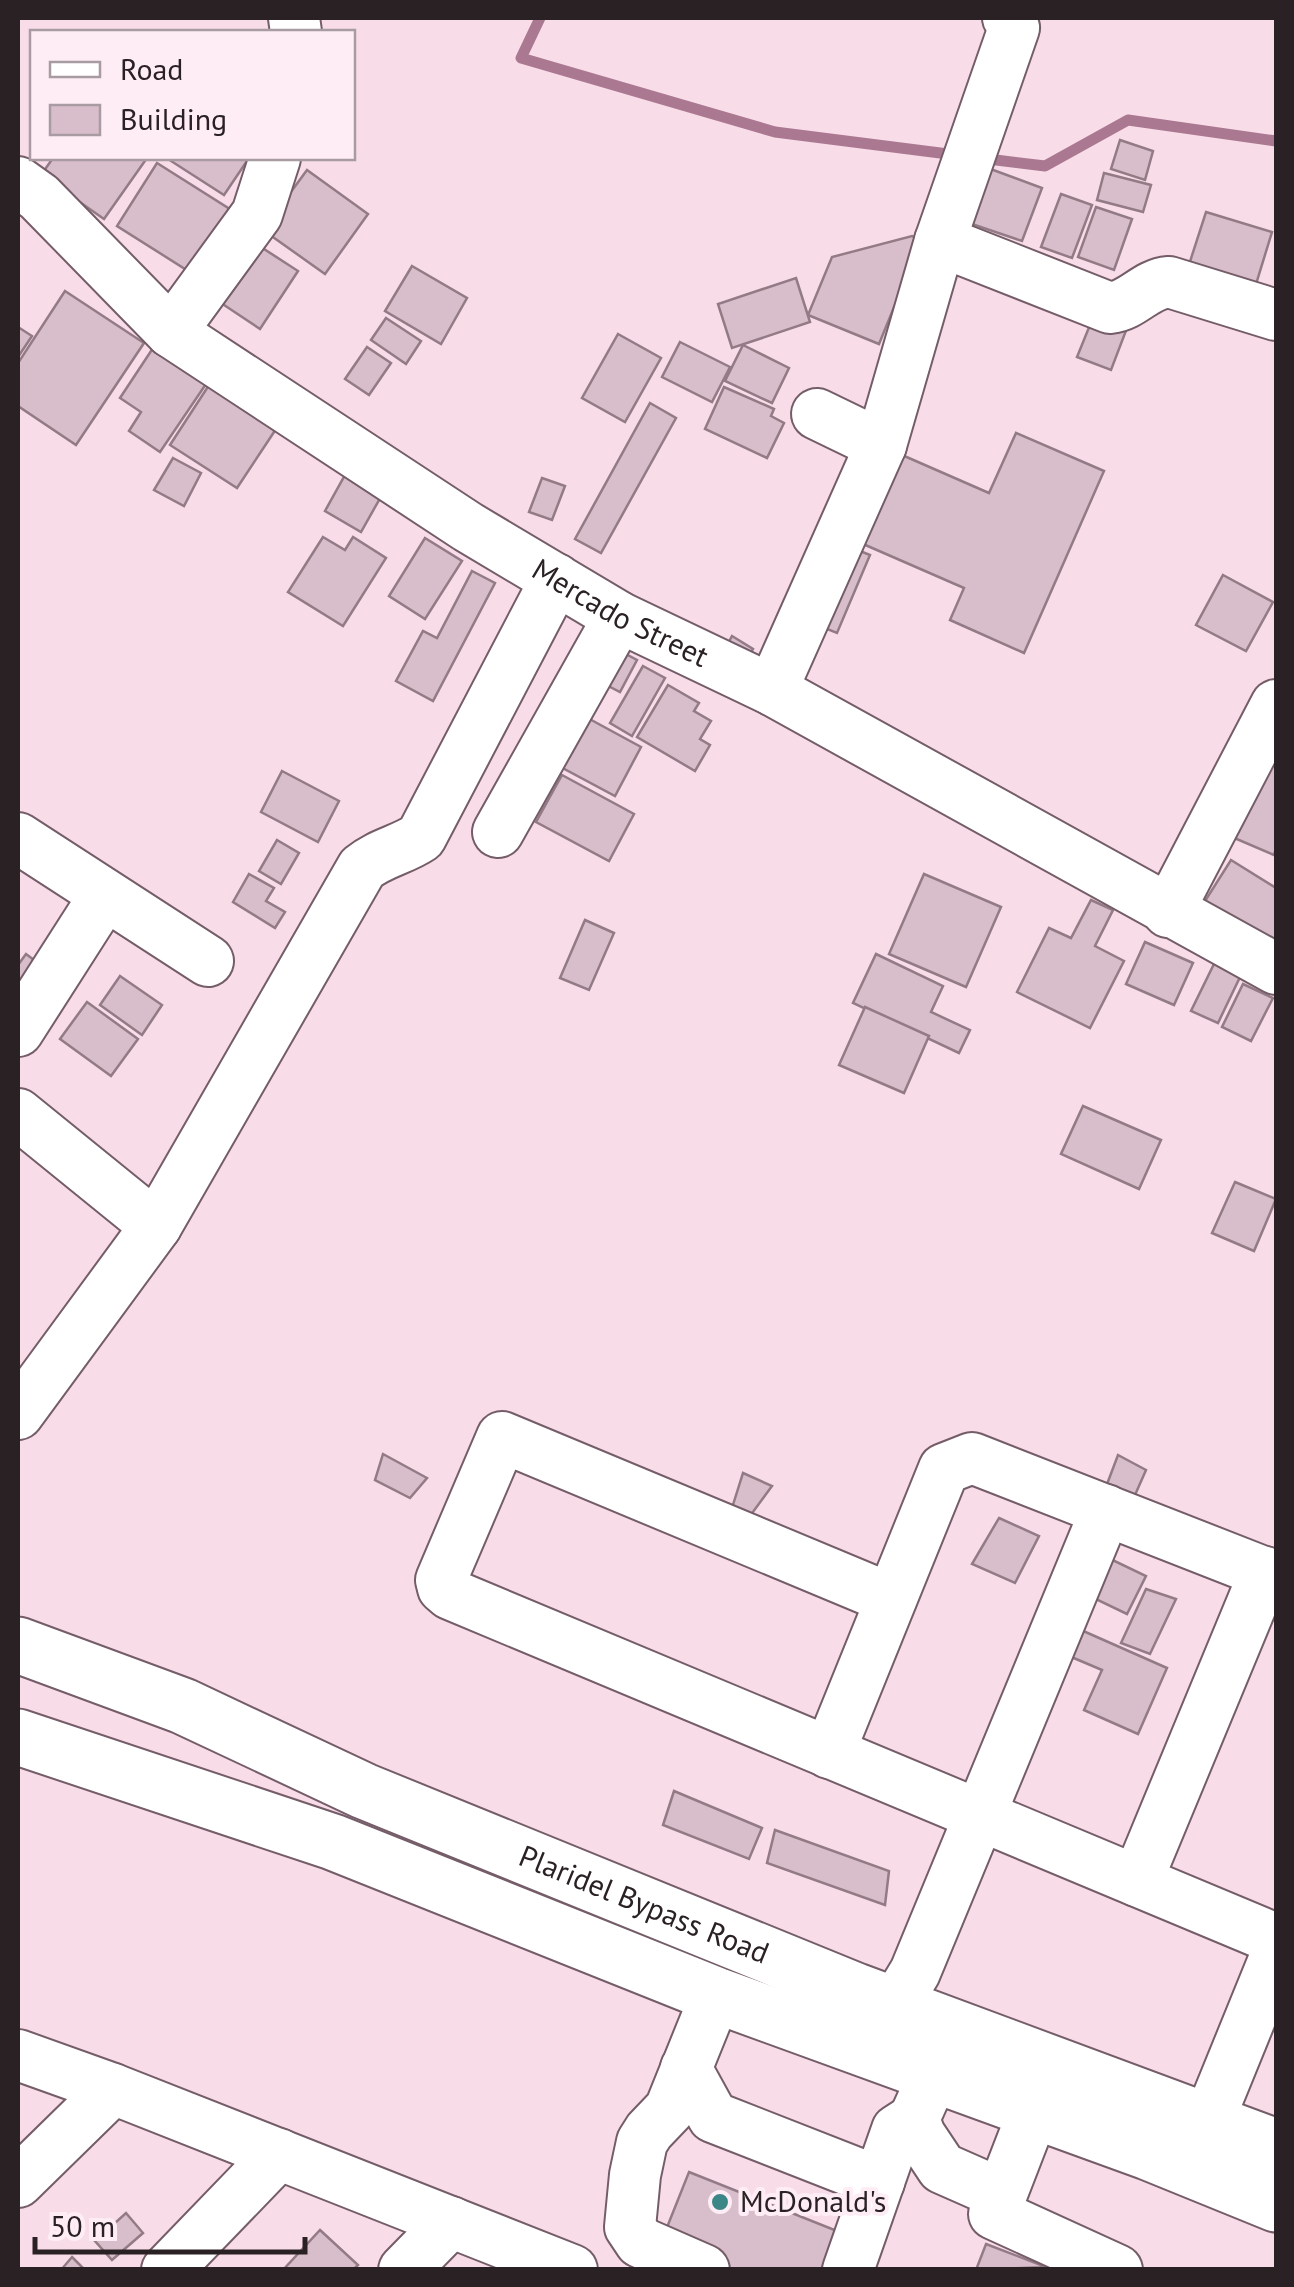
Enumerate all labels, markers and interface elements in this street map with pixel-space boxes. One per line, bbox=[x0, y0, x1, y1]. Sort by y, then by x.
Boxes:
legend bbox=[30, 30, 355, 160]
text: Road bbox=[120, 49, 184, 88]
text: Building bbox=[120, 99, 227, 138]
street label: Mercado Street bbox=[526, 549, 715, 675]
street label: Plaridel Bypass Road bbox=[514, 1835, 775, 1972]
place label: McDonald's bbox=[740, 2181, 886, 2220]
marker: McDonald's bbox=[709, 2191, 731, 2213]
scale bar bbox=[35, 2192, 305, 2254]
text: 50 m bbox=[50, 2206, 115, 2245]

